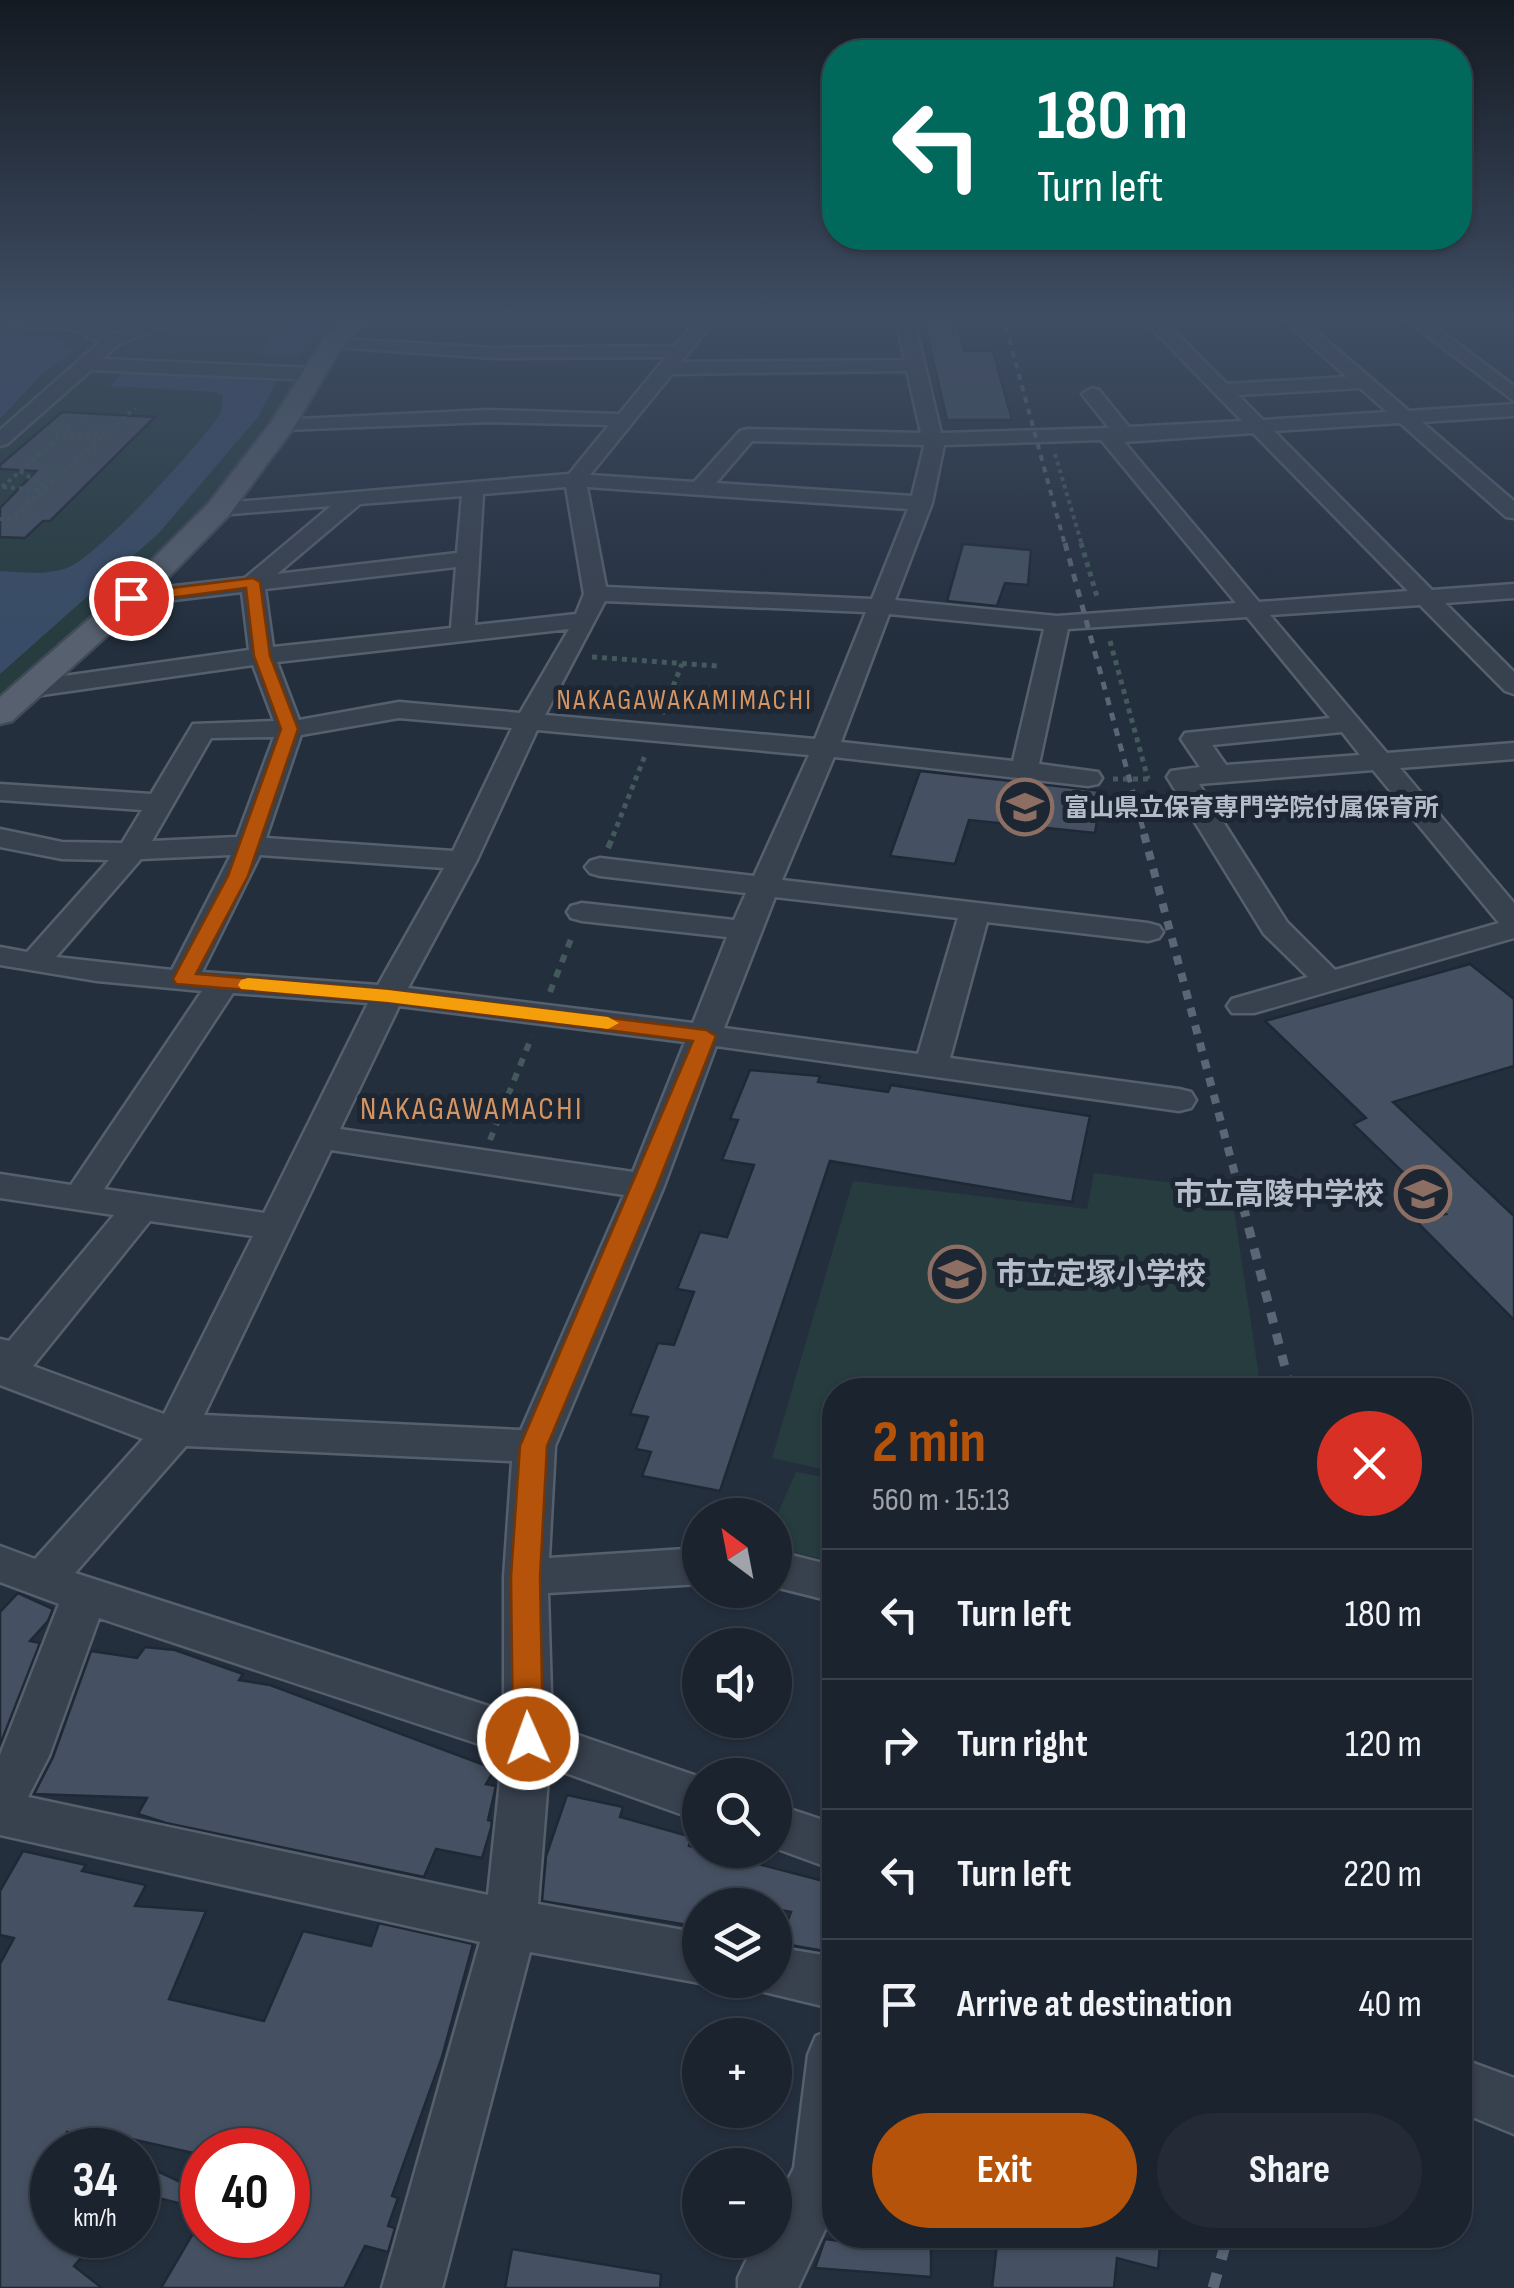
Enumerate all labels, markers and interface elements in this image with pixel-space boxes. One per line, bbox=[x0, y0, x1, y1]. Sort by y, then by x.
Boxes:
text: 180 m bbox=[1037, 75, 1188, 159]
icon: left bbox=[872, 80, 1002, 210]
text: Turn left bbox=[1037, 160, 1163, 215]
pin bbox=[89, 556, 174, 641]
icon: arrive bbox=[104, 571, 159, 626]
district label: NAKAGAWAKAMIMACHI bbox=[556, 684, 814, 717]
school or university icon: 富山県立保育専門学院付属保育所 bbox=[995, 777, 1055, 837]
place label: 富山県立保育専門学院付属保育所 bbox=[1064, 793, 1439, 824]
district label: NAKAGAWAMACHI bbox=[360, 1090, 584, 1129]
school or university icon: 市立高陵中学校 bbox=[1393, 1164, 1453, 1224]
place label: 市立高陵中学校 bbox=[1174, 1177, 1384, 1213]
school or university icon: 市立定塚小学校 bbox=[927, 1244, 987, 1304]
place label: 市立定塚小学校 bbox=[996, 1257, 1206, 1293]
text: 2 min bbox=[872, 1407, 986, 1479]
button: close bbox=[1317, 1411, 1422, 1516]
text: 560 m · 15:13 bbox=[872, 1481, 1010, 1520]
north arrow bbox=[682, 1498, 792, 1608]
map controls bbox=[682, 1498, 792, 2258]
icon: left bbox=[872, 1587, 927, 1642]
text: Turn left bbox=[957, 1592, 1071, 1637]
text: 180 m bbox=[1345, 1592, 1422, 1637]
button: sound bbox=[682, 1628, 792, 1738]
position arrow bbox=[476, 1687, 580, 1791]
icon: right bbox=[872, 1717, 927, 1772]
text: Turn right bbox=[957, 1722, 1088, 1767]
text: 120 m bbox=[1345, 1722, 1422, 1767]
button: search bbox=[682, 1758, 792, 1868]
icon: left bbox=[872, 1847, 927, 1902]
text: Turn left bbox=[957, 1852, 1071, 1897]
text: 220 m bbox=[1343, 1852, 1422, 1897]
button: layers bbox=[682, 1888, 792, 1998]
icon: arrive bbox=[872, 1977, 927, 2032]
text: Arrive at destination bbox=[957, 1982, 1232, 2027]
text: 40 m bbox=[1359, 1982, 1422, 2027]
button: + bbox=[682, 2018, 792, 2128]
button: Exit bbox=[872, 2113, 1137, 2228]
button: Share bbox=[1157, 2113, 1422, 2228]
speed limit sign: 40 bbox=[180, 2128, 310, 2258]
button: − bbox=[682, 2148, 792, 2258]
text: 34 bbox=[72, 2151, 118, 2211]
text: km/h bbox=[73, 2203, 117, 2234]

